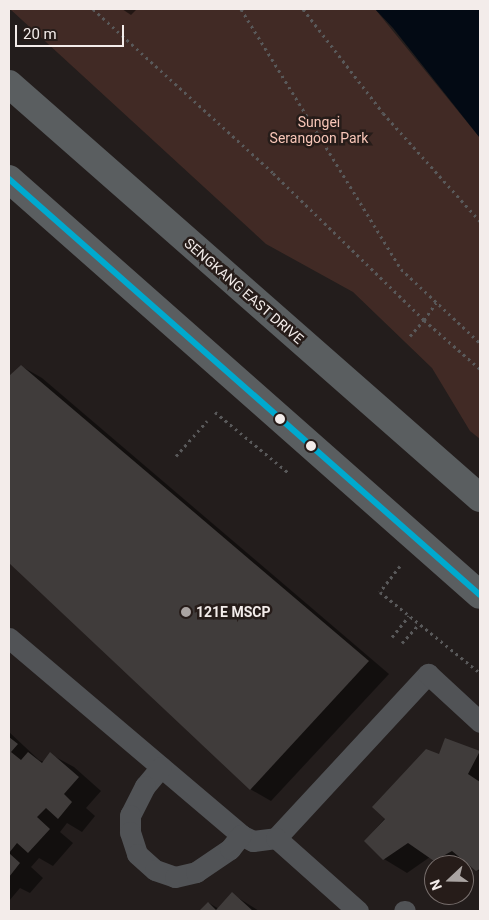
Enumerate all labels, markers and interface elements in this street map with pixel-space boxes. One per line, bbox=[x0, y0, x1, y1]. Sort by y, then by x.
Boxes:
scale bar bbox=[18, 15, 126, 47]
text: 20 m bbox=[23, 25, 57, 43]
park label: Sungei Serangoon Park bbox=[270, 114, 368, 146]
street label: SENGKANG EAST DRIVE bbox=[181, 235, 307, 347]
unlabelled marker bbox=[275, 414, 285, 424]
unlabelled marker bbox=[306, 441, 316, 451]
place label: 121E MSCP bbox=[196, 604, 271, 620]
marker: 121E MSCP bbox=[180, 606, 192, 618]
north arrow bbox=[424, 855, 474, 905]
text: N bbox=[427, 878, 445, 893]

